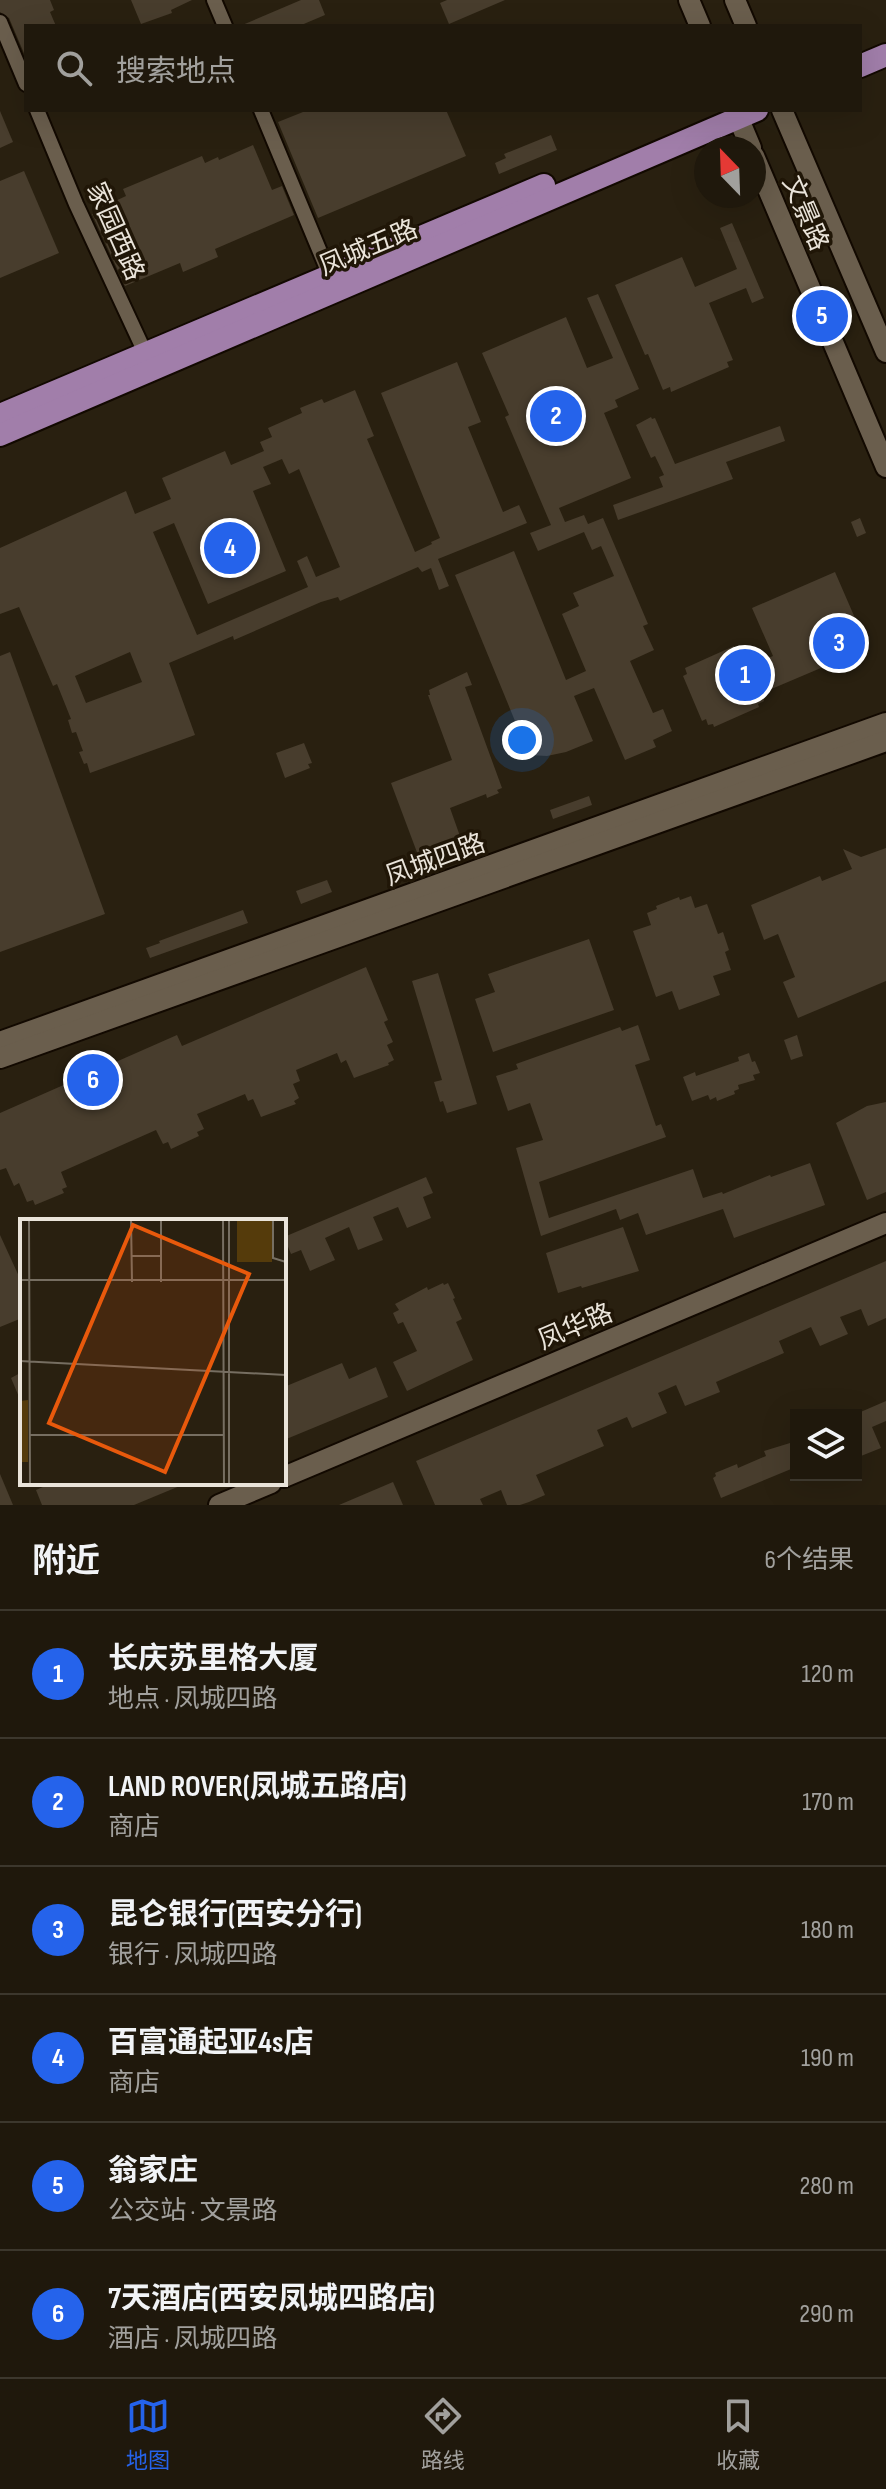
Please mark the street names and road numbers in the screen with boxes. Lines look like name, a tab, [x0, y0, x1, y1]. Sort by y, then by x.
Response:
street label: 文景路	[775, 172, 834, 256]
street label: 家园西路	[79, 178, 150, 285]
street label: 凤城五路	[315, 214, 423, 283]
street label: 凤城四路	[381, 828, 490, 893]
street label: 凤华路	[534, 1298, 618, 1357]

